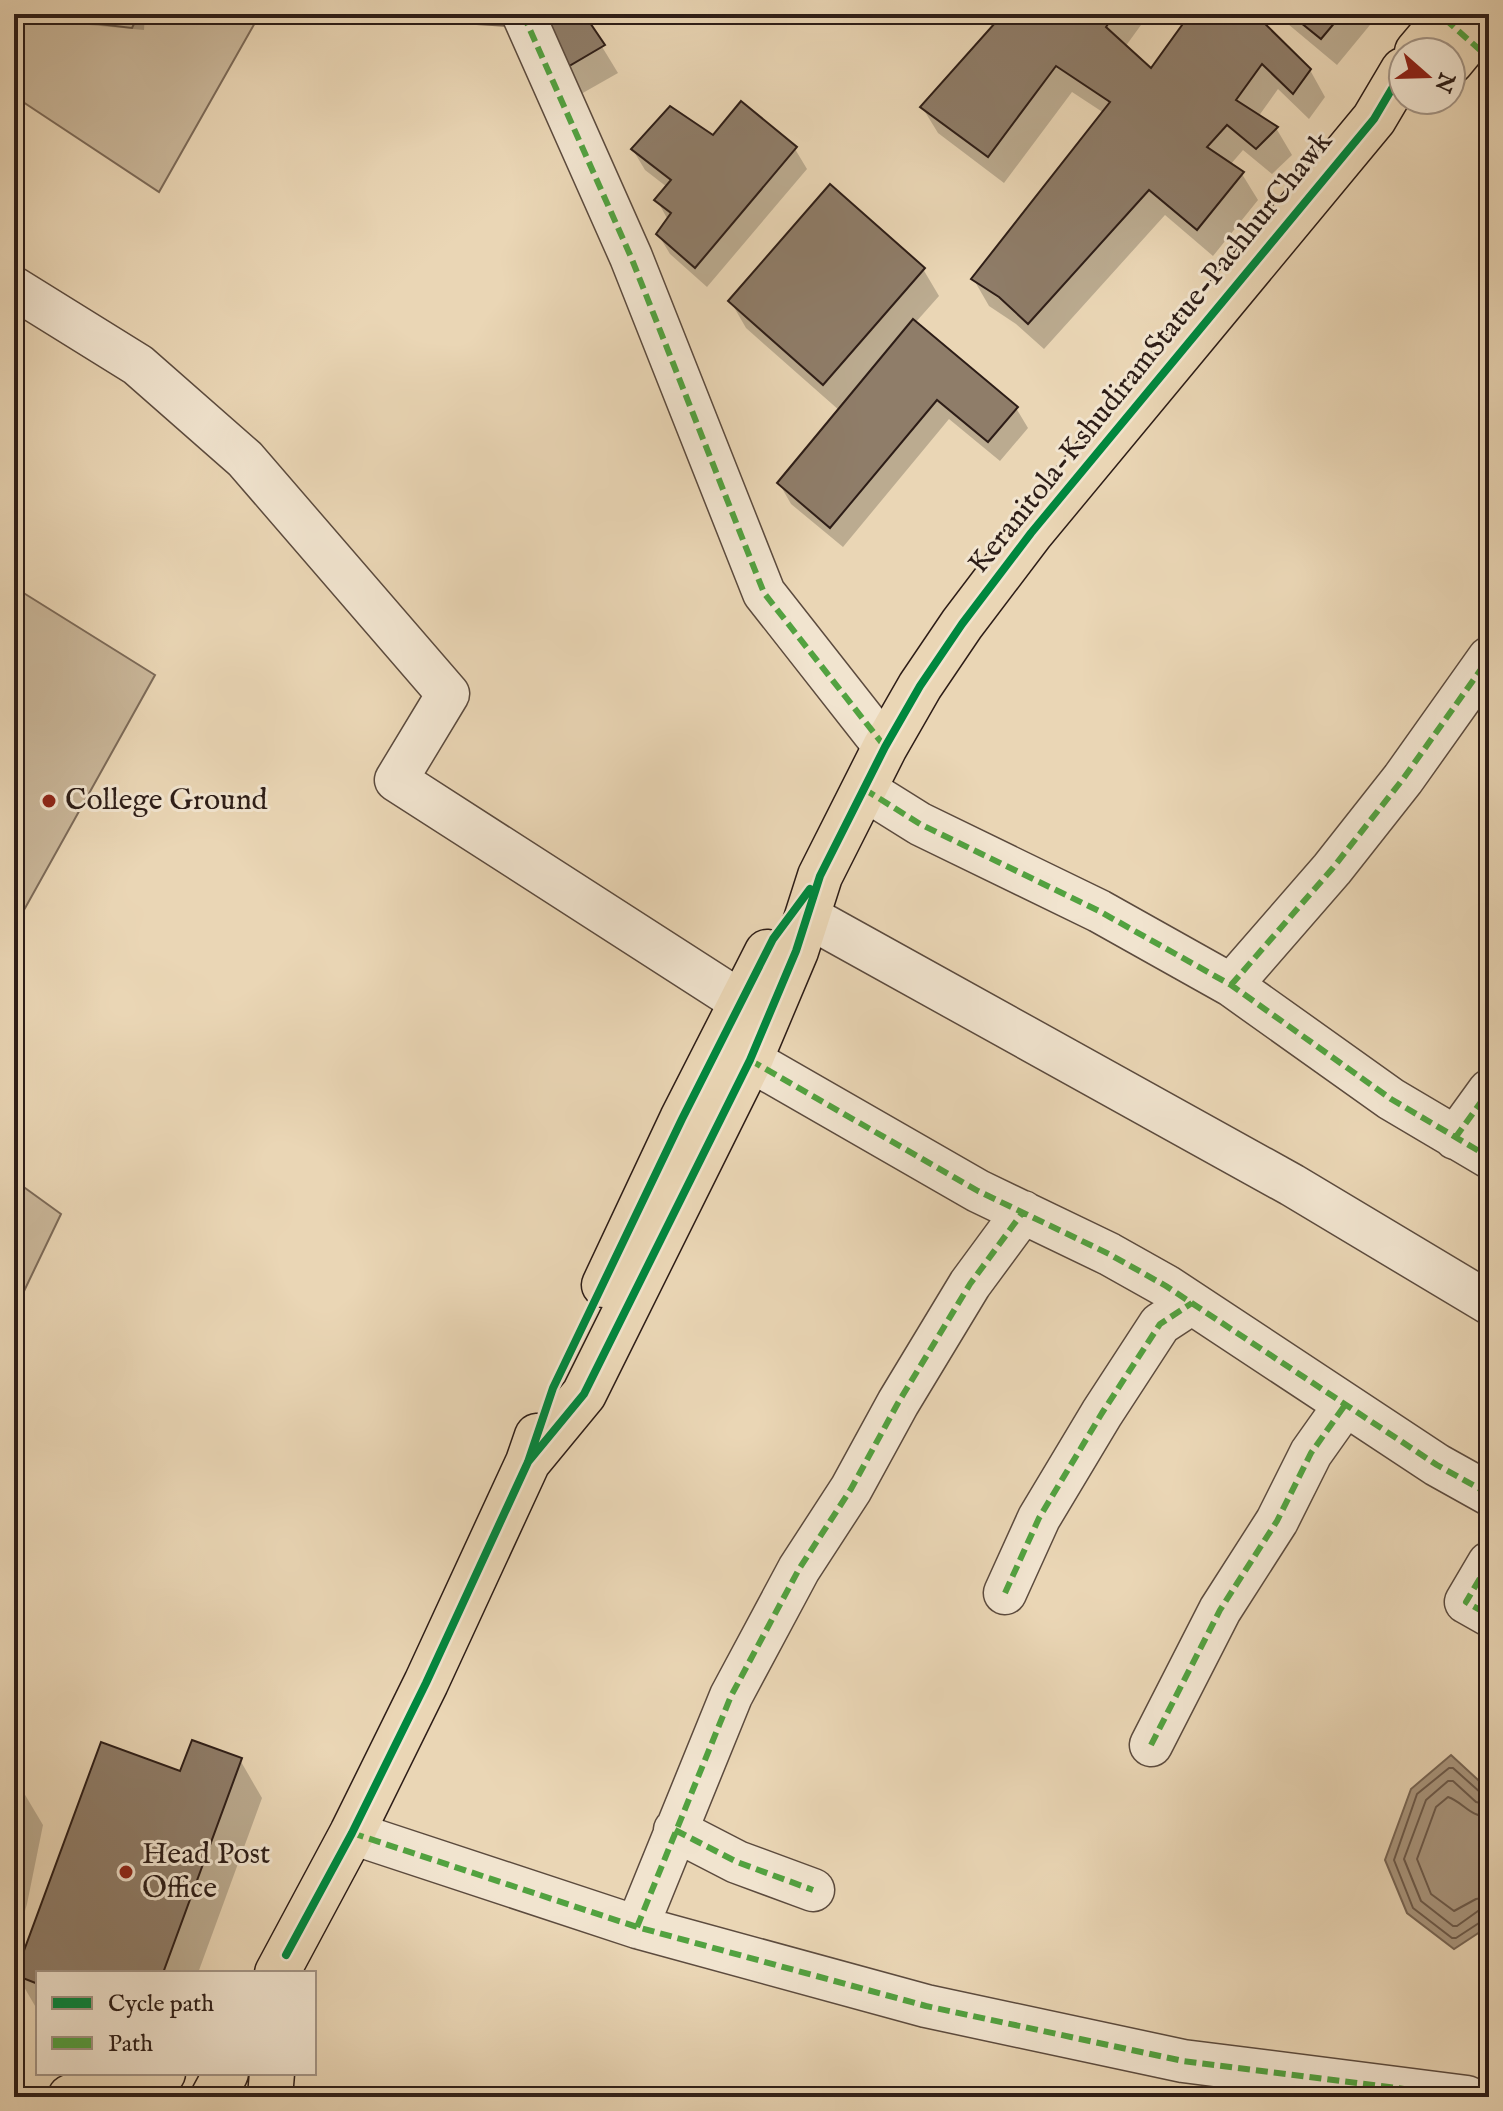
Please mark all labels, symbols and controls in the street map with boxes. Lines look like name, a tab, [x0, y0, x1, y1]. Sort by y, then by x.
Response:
north arrow	[1387, 36, 1467, 116]
text: N	[1428, 67, 1461, 96]
street label: Keranitola-KshudiramStatue-PachhurChawk	[961, 123, 1342, 582]
place label: College Ground	[65, 782, 269, 820]
marker: College Ground	[40, 792, 58, 810]
place label: Head Post Office	[142, 1836, 270, 1908]
marker: Head Post Office	[117, 1863, 135, 1881]
legend	[36, 1971, 316, 2075]
text: Cycle path	[108, 1989, 214, 2020]
text: Path	[108, 2029, 153, 2060]

